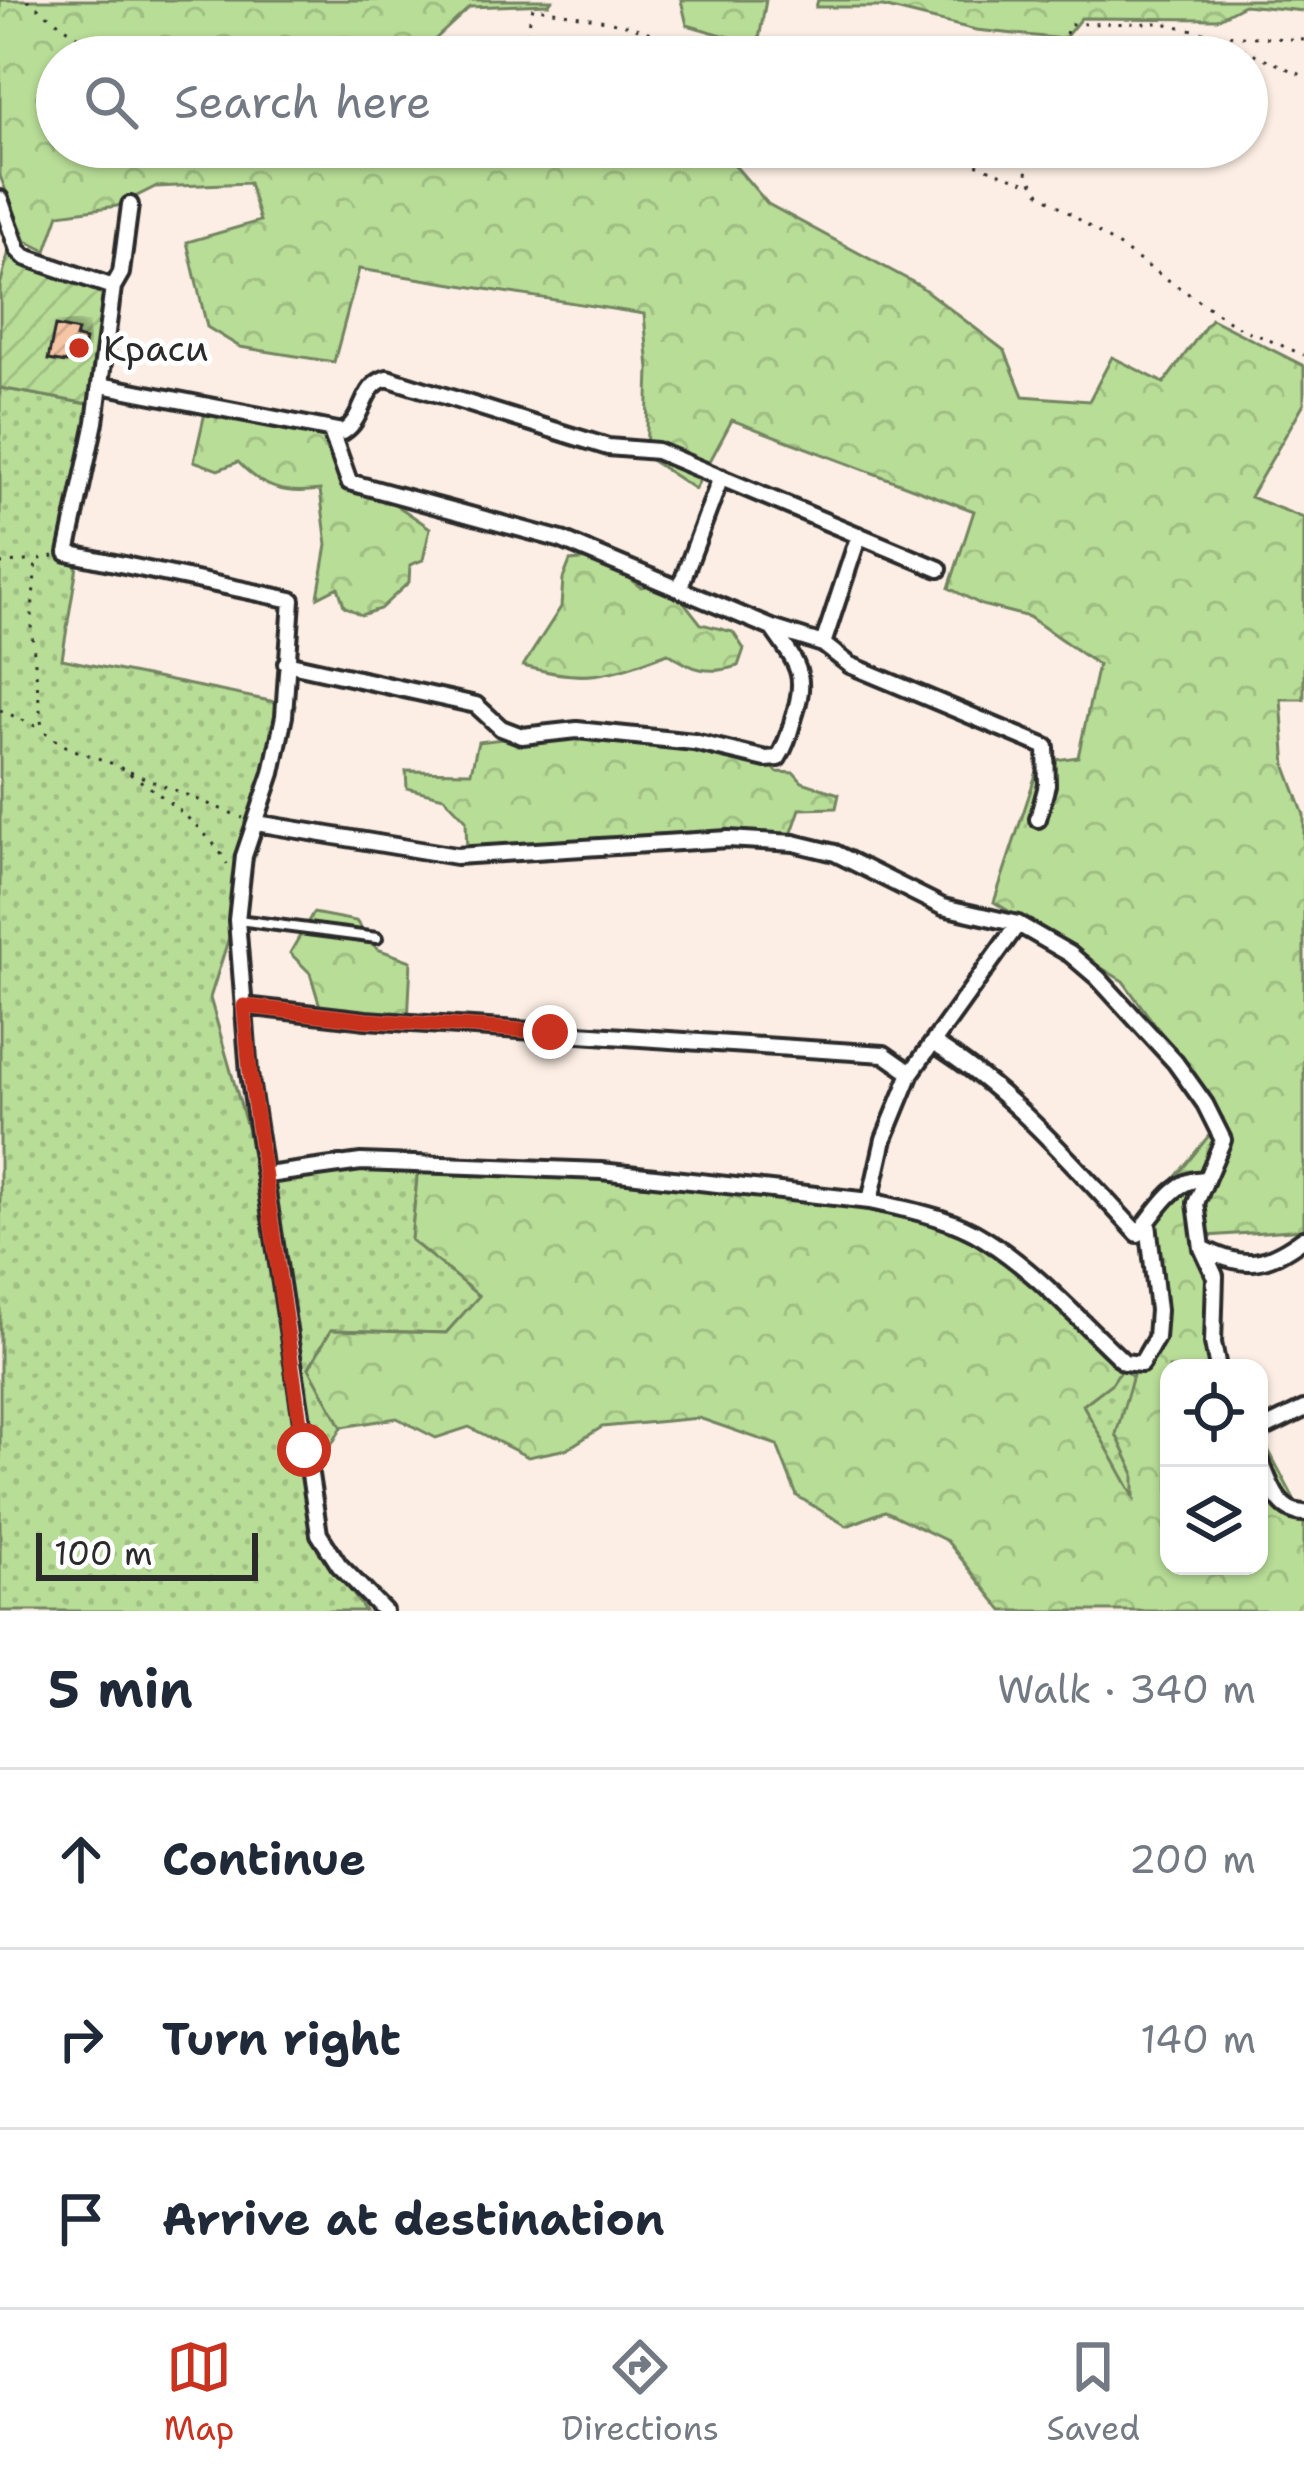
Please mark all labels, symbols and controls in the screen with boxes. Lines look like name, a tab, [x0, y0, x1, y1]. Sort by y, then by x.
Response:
search box	[36, 36, 1268, 168]
icon: search	[78, 69, 144, 135]
text: Search here	[174, 72, 431, 132]
place label: Краси	[103, 324, 208, 373]
marker: Краси	[66, 335, 92, 361]
route end	[523, 1005, 577, 1059]
map controls	[1160, 1359, 1268, 1575]
button: locate	[1160, 1359, 1268, 1467]
route start	[277, 1423, 331, 1477]
button: layers	[1160, 1467, 1268, 1575]
scale bar	[36, 1527, 258, 1580]
text: 100 m	[54, 1531, 153, 1576]
text: 5 min	[48, 1655, 193, 1723]
text: Walk · 340 m	[997, 1663, 1256, 1715]
icon: ahead	[48, 1826, 114, 1892]
text: Continue	[162, 1829, 366, 1889]
text: 200 m	[1129, 1833, 1256, 1885]
icon: right	[48, 2006, 114, 2072]
text: Turn right	[162, 2009, 401, 2069]
text: 140 m	[1140, 2013, 1256, 2065]
icon: arrive	[48, 2186, 114, 2252]
text: Arrive at destination	[162, 2189, 665, 2249]
tab: Map	[164, 2334, 234, 2451]
tab: Directions	[562, 2334, 719, 2451]
tab: Saved	[1047, 2334, 1140, 2451]

